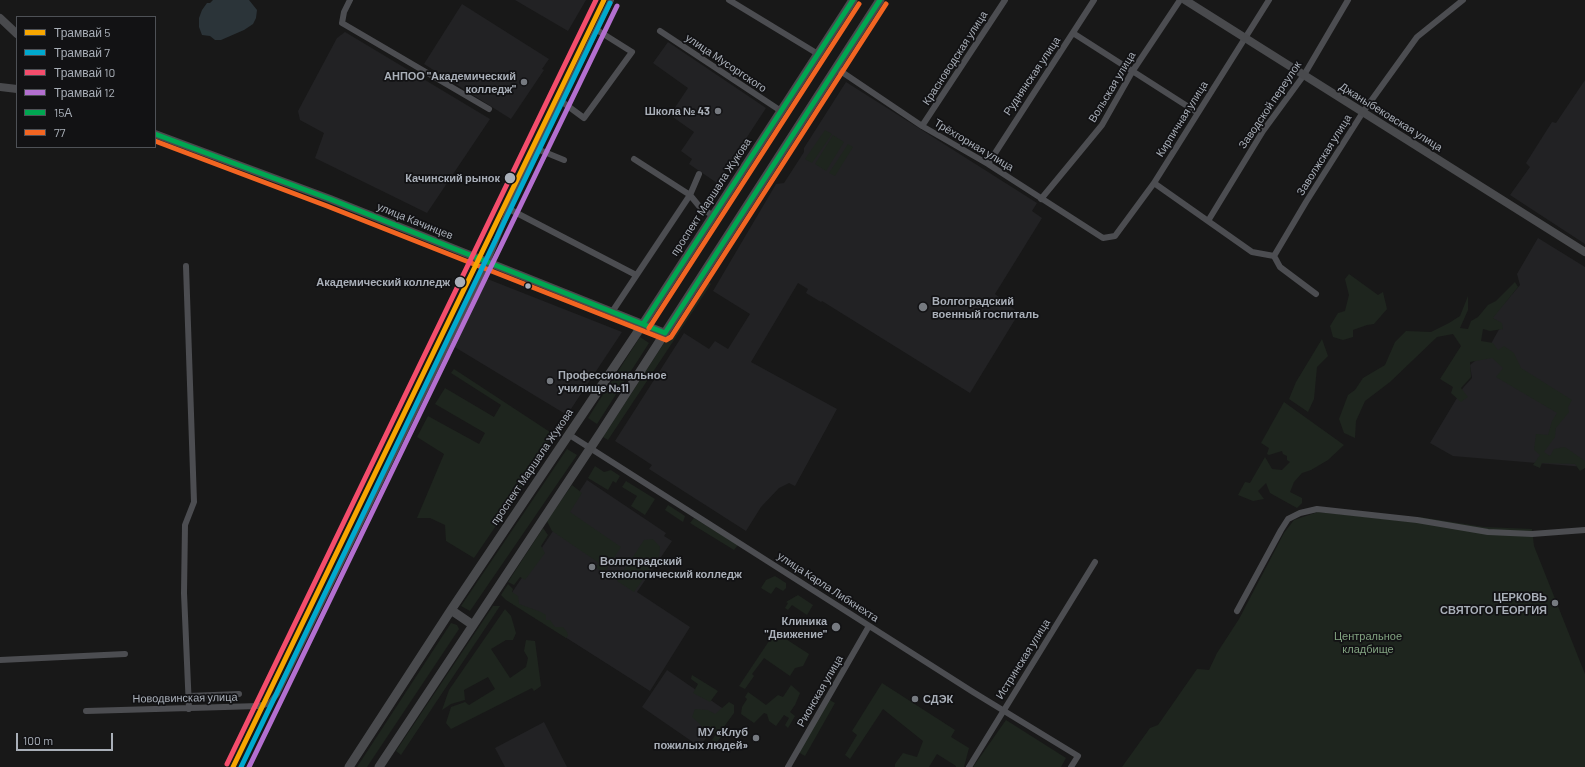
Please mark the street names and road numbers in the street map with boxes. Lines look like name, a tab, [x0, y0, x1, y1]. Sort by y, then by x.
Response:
street label: Красноводская улица	[920, 9, 990, 107]
street label: улица Мусоргского	[683, 31, 769, 95]
street label: Руднянская улица	[1001, 34, 1063, 118]
street label: Вольская улица	[1086, 49, 1138, 125]
street label: Заводской переулок	[1236, 59, 1304, 151]
street label: Кирпичная улица	[1153, 79, 1211, 159]
street label: Джаныбековская улица	[1337, 80, 1445, 154]
street label: Заволжская улица	[1294, 112, 1354, 198]
street label: Трёхгорная улица	[932, 116, 1016, 174]
street label: проспект Маршала Жукова	[668, 136, 754, 258]
street label: улица Качинцев	[375, 200, 455, 242]
street label: проспект Маршала Жукова	[488, 406, 576, 528]
street label: улица Карла Либкнехта	[775, 549, 881, 625]
street label: Истринская улица	[993, 617, 1053, 701]
street label: Рионская улица	[794, 653, 846, 729]
street label: Новодвинская улица	[132, 690, 238, 706]

